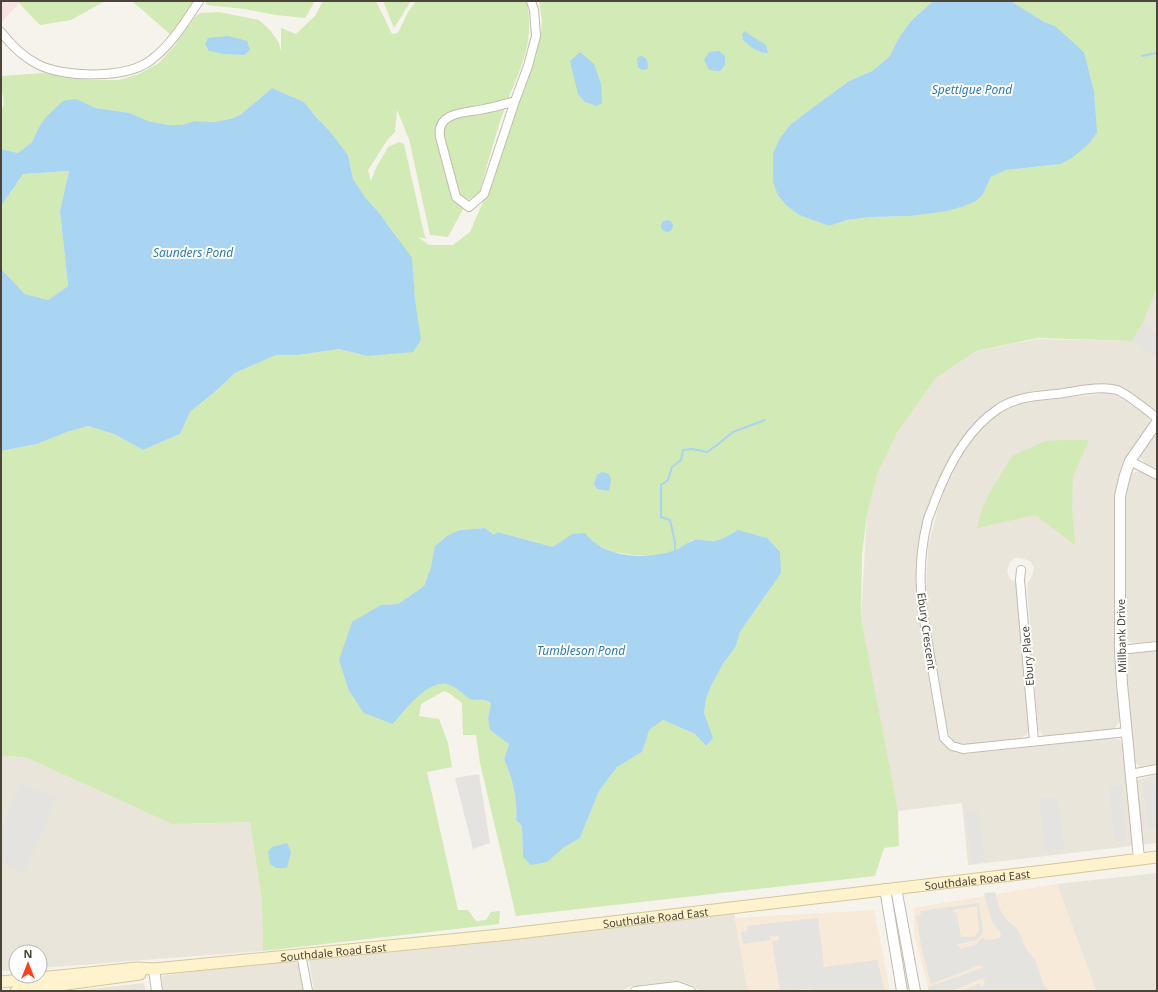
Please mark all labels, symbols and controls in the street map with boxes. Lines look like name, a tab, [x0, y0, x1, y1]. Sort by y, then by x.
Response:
water label: Spettigue Pond	[932, 81, 1013, 98]
water label: Saunders Pond	[153, 244, 234, 261]
street label: Ebury Crescent	[914, 591, 940, 671]
street label: Millbank Drive	[1113, 599, 1129, 673]
street label: Ebury Place	[1017, 626, 1037, 686]
water label: Tumbleson Pond	[537, 642, 626, 659]
street label: Southdale Road East	[924, 865, 1031, 893]
street label: Southdale Road East	[602, 903, 709, 931]
street label: Southdale Road East	[280, 939, 387, 964]
north arrow	[8, 944, 48, 984]
text: N	[24, 946, 32, 961]

